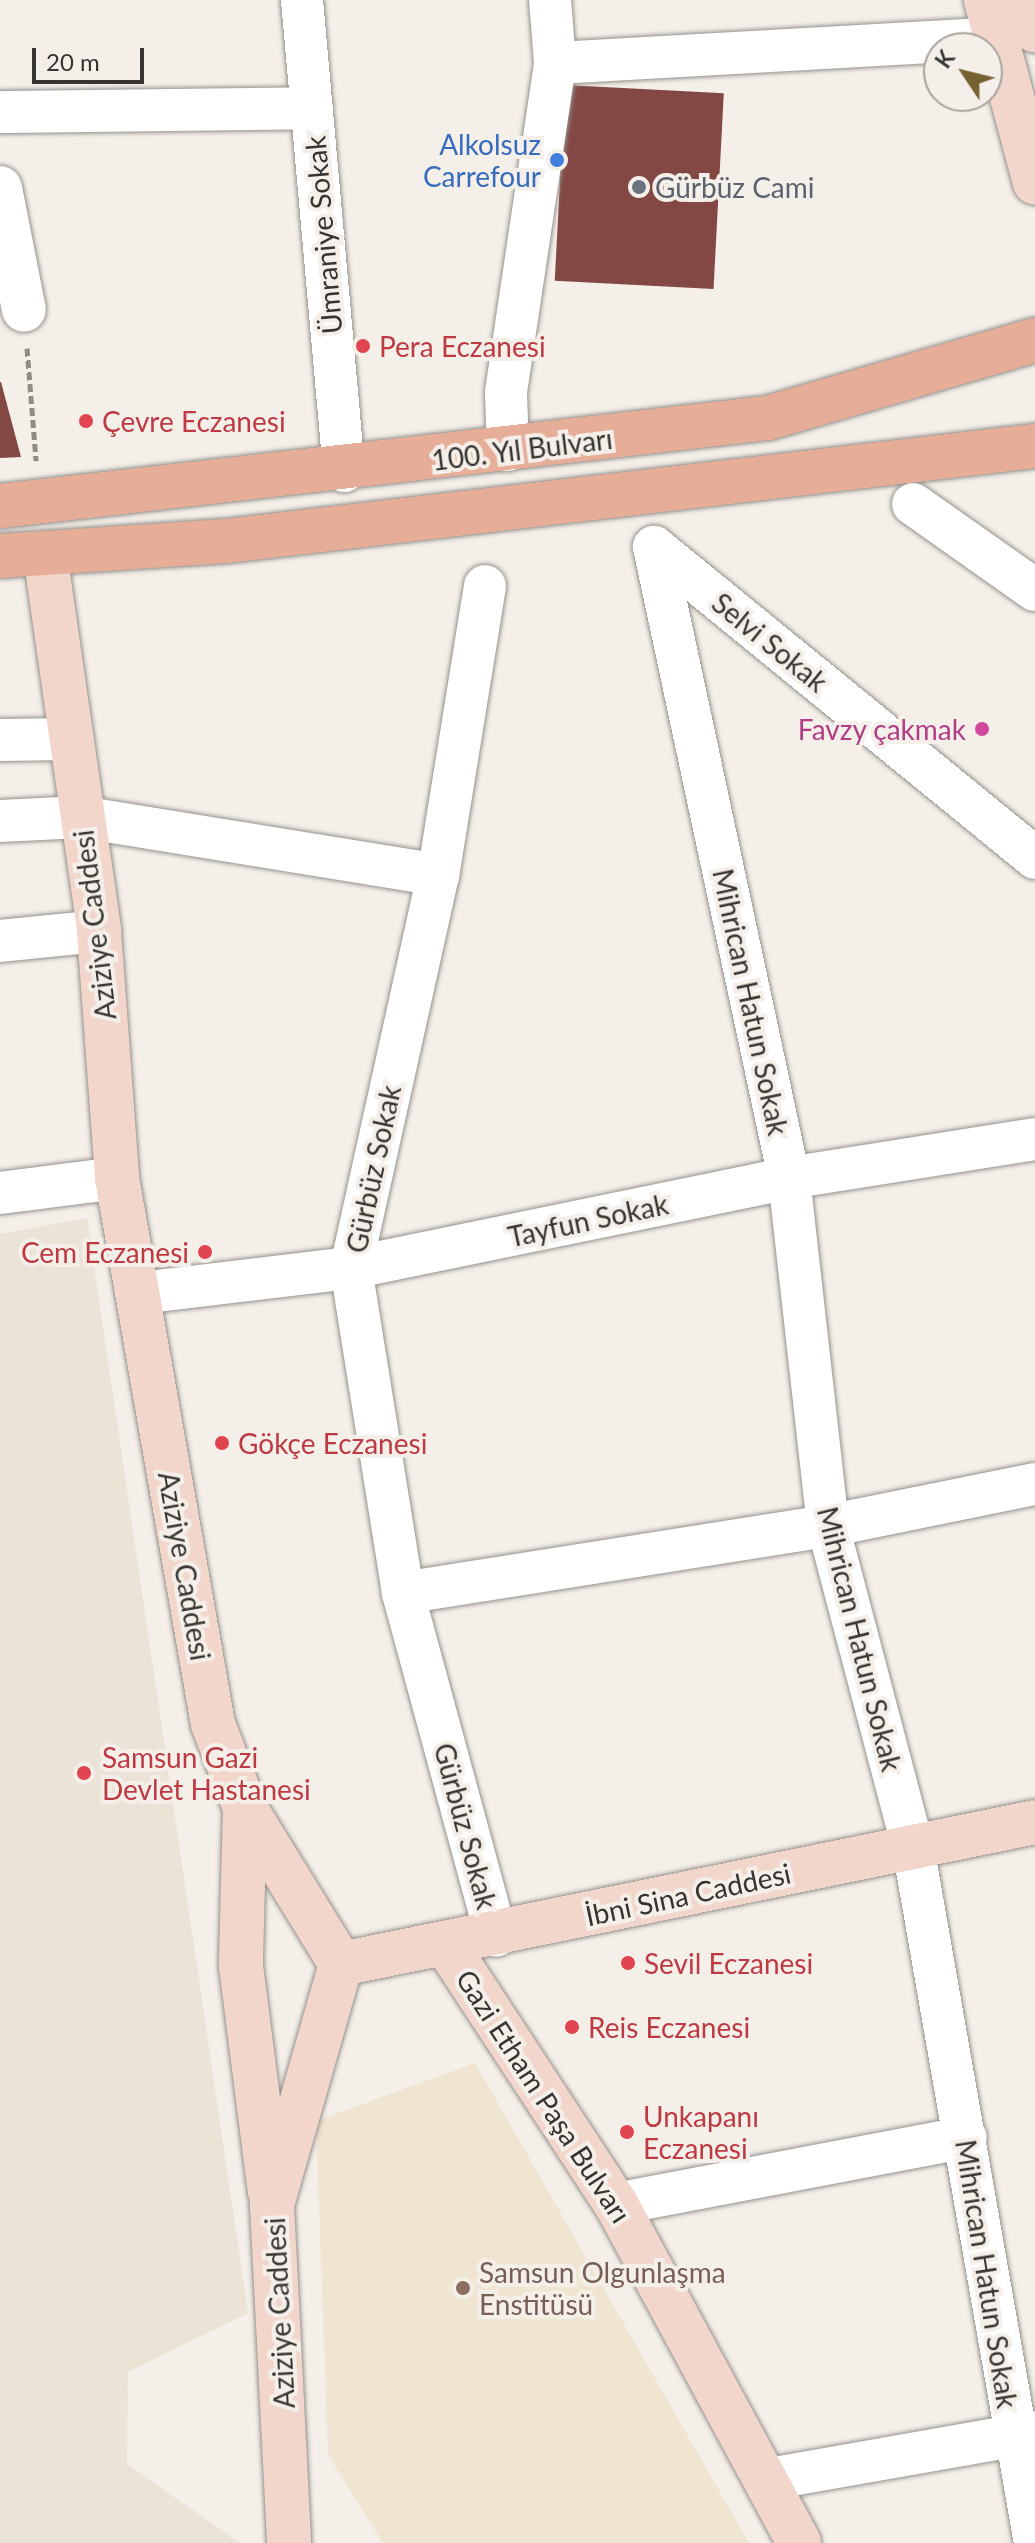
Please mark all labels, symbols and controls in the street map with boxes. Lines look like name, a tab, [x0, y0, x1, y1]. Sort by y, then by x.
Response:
scale bar	[36, 32, 148, 82]
north arrow	[923, 32, 1003, 112]
text: K	[929, 45, 960, 73]
text: 20 m	[46, 47, 100, 76]
place label: Alkolsuz Carrefour	[423, 127, 541, 193]
street label: Ümraniye Sokak	[298, 135, 348, 335]
marker: Alkolsuz Carrefour	[548, 151, 566, 169]
place label: Gürbüz Cami	[655, 170, 815, 204]
marker: Gürbüz Cami	[630, 178, 648, 196]
place label: Pera Eczanesi	[379, 329, 546, 363]
marker: Pera Eczanesi	[354, 337, 372, 355]
place label: Çevre Eczanesi	[102, 404, 286, 438]
marker: Çevre Eczanesi	[77, 412, 95, 430]
street label: 100. Yıl Bulvarı	[429, 421, 615, 477]
street label: Selvi Sokak	[706, 585, 834, 699]
place label: Favzy çakmak	[797, 712, 966, 746]
marker: Favzy çakmak	[973, 720, 991, 738]
street label: Aziziye Caddesi	[66, 828, 122, 1022]
street label: Mihrican Hatun Sokak	[706, 866, 796, 1138]
street label: Gürbüz Sokak	[339, 1082, 407, 1256]
street label: Tayfun Sokak	[505, 1187, 671, 1253]
place label: Cem Eczanesi	[21, 1235, 189, 1269]
marker: Cem Eczanesi	[196, 1243, 214, 1261]
place label: Gökçe Eczanesi	[238, 1426, 427, 1460]
marker: Gökçe Eczanesi	[213, 1434, 231, 1452]
street label: Aziziye Caddesi	[152, 1469, 218, 1663]
street label: Mihrican Hatun Sokak	[811, 1503, 909, 1775]
street label: Gürbüz Sokak	[428, 1739, 504, 1913]
place label: Samsun Gazi Devlet Hastanesi	[102, 1740, 311, 1806]
marker: Samsun Gazi Devlet Hastanesi	[73, 1762, 95, 1784]
street label: İbni Sina Caddesi	[582, 1856, 794, 1932]
place label: Sevil Eczanesi	[644, 1946, 813, 1980]
marker: Sevil Eczanesi	[619, 1954, 637, 1972]
street label: Gazi Etham Paşa Bulvarı	[450, 1963, 638, 2229]
place label: Reis Eczanesi	[588, 2010, 750, 2044]
marker: Reis Eczanesi	[563, 2018, 581, 2036]
place label: Unkapanı Eczanesi	[643, 2099, 759, 2165]
marker: Unkapanı Eczanesi	[618, 2123, 636, 2141]
street label: Mihrican Hatun Sokak	[949, 2137, 1025, 2411]
street label: Aziziye Caddesi	[257, 2217, 301, 2409]
place label: Samsun Olgunlaşma Enstitüsü	[479, 2255, 726, 2321]
marker: Samsun Olgunlaşma Enstitüsü	[454, 2279, 472, 2297]

